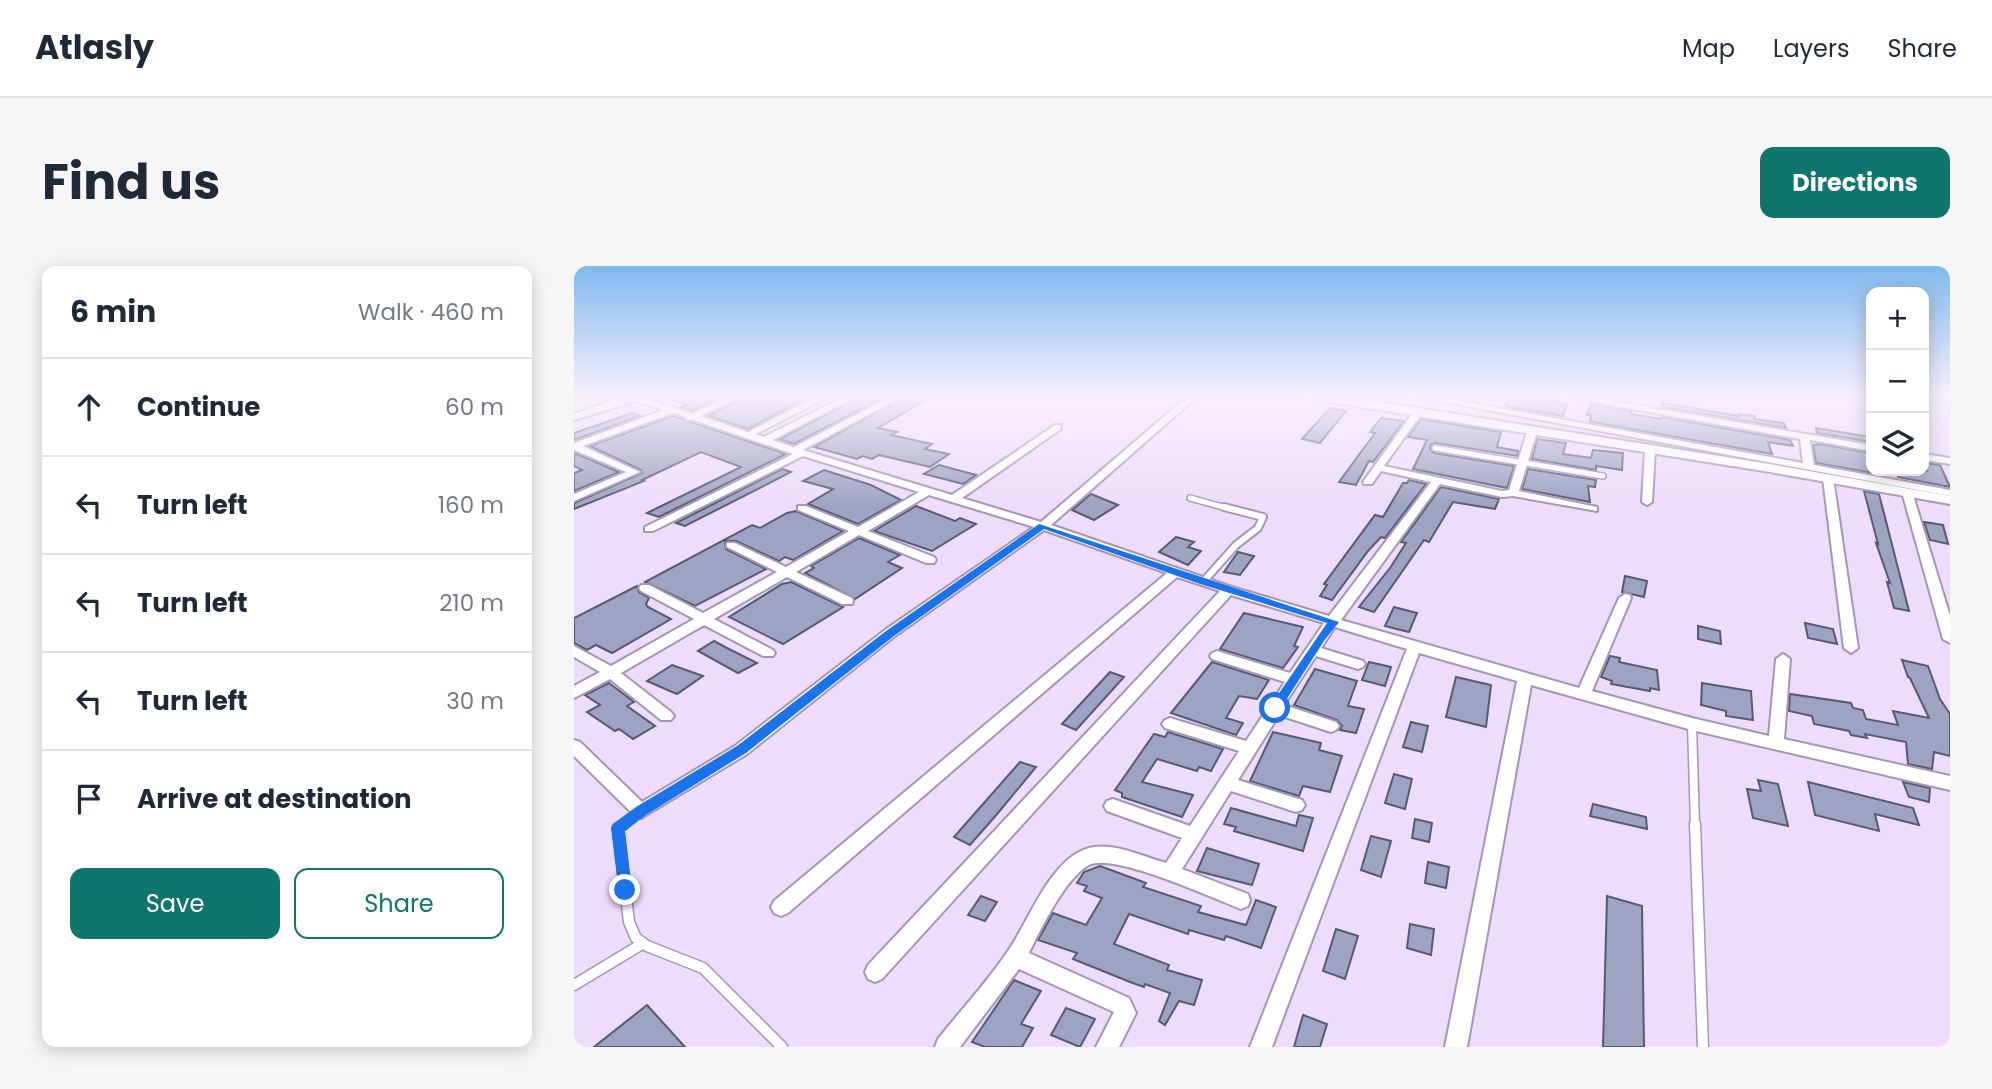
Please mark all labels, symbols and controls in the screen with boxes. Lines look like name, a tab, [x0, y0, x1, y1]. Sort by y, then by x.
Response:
text: Atlasly	[35, 24, 154, 71]
text: Map	[1682, 32, 1735, 65]
text: Layers	[1773, 32, 1849, 65]
text: Share	[1887, 32, 1957, 65]
button: Directions	[1760, 147, 1950, 218]
text: Find us	[42, 148, 220, 216]
map controls	[1866, 287, 1929, 476]
button: +	[1866, 287, 1929, 350]
text: 6 min	[70, 290, 156, 333]
text: Walk · 460 m	[358, 296, 504, 328]
button: −	[1866, 350, 1929, 413]
icon: ahead	[70, 388, 108, 426]
text: Continue	[137, 389, 260, 425]
text: 60 m	[445, 391, 504, 423]
button: layers	[1866, 413, 1929, 476]
icon: left	[70, 486, 108, 524]
text: Turn left	[137, 487, 248, 523]
text: 160 m	[438, 489, 504, 521]
icon: left	[70, 584, 108, 622]
text: Turn left	[137, 585, 248, 621]
text: 210 m	[439, 587, 504, 619]
icon: left	[70, 682, 108, 720]
text: Turn left	[137, 683, 248, 719]
text: 30 m	[446, 685, 504, 717]
route start	[1259, 692, 1290, 723]
icon: arrive	[70, 780, 108, 818]
text: Arrive at destination	[137, 781, 412, 817]
button: Save	[70, 868, 280, 939]
button: Share	[294, 868, 504, 939]
route end	[609, 874, 640, 905]

